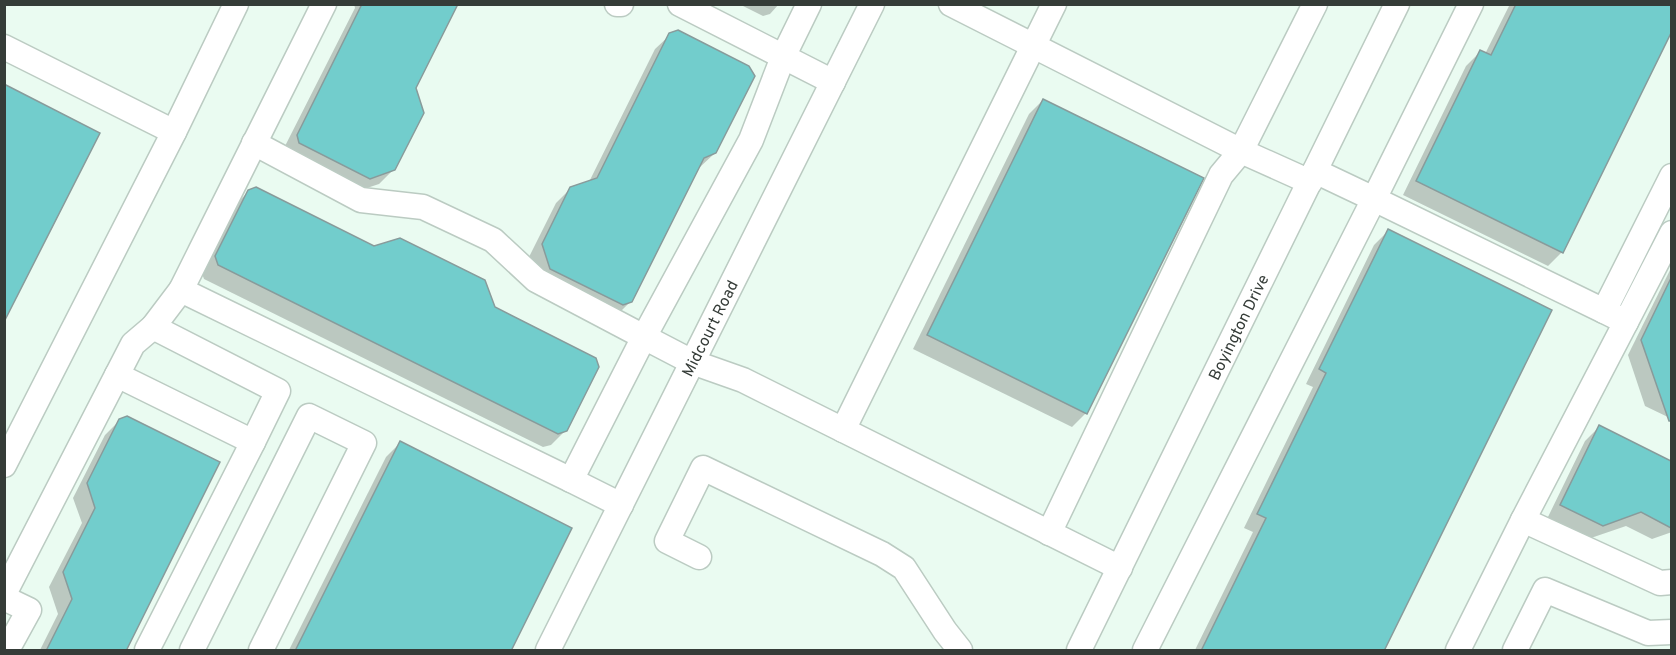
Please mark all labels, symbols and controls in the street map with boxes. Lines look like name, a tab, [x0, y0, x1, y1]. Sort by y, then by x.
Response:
street label: Boyington Drive	[1205, 272, 1274, 384]
street label: Midcourt Road	[679, 277, 744, 381]

